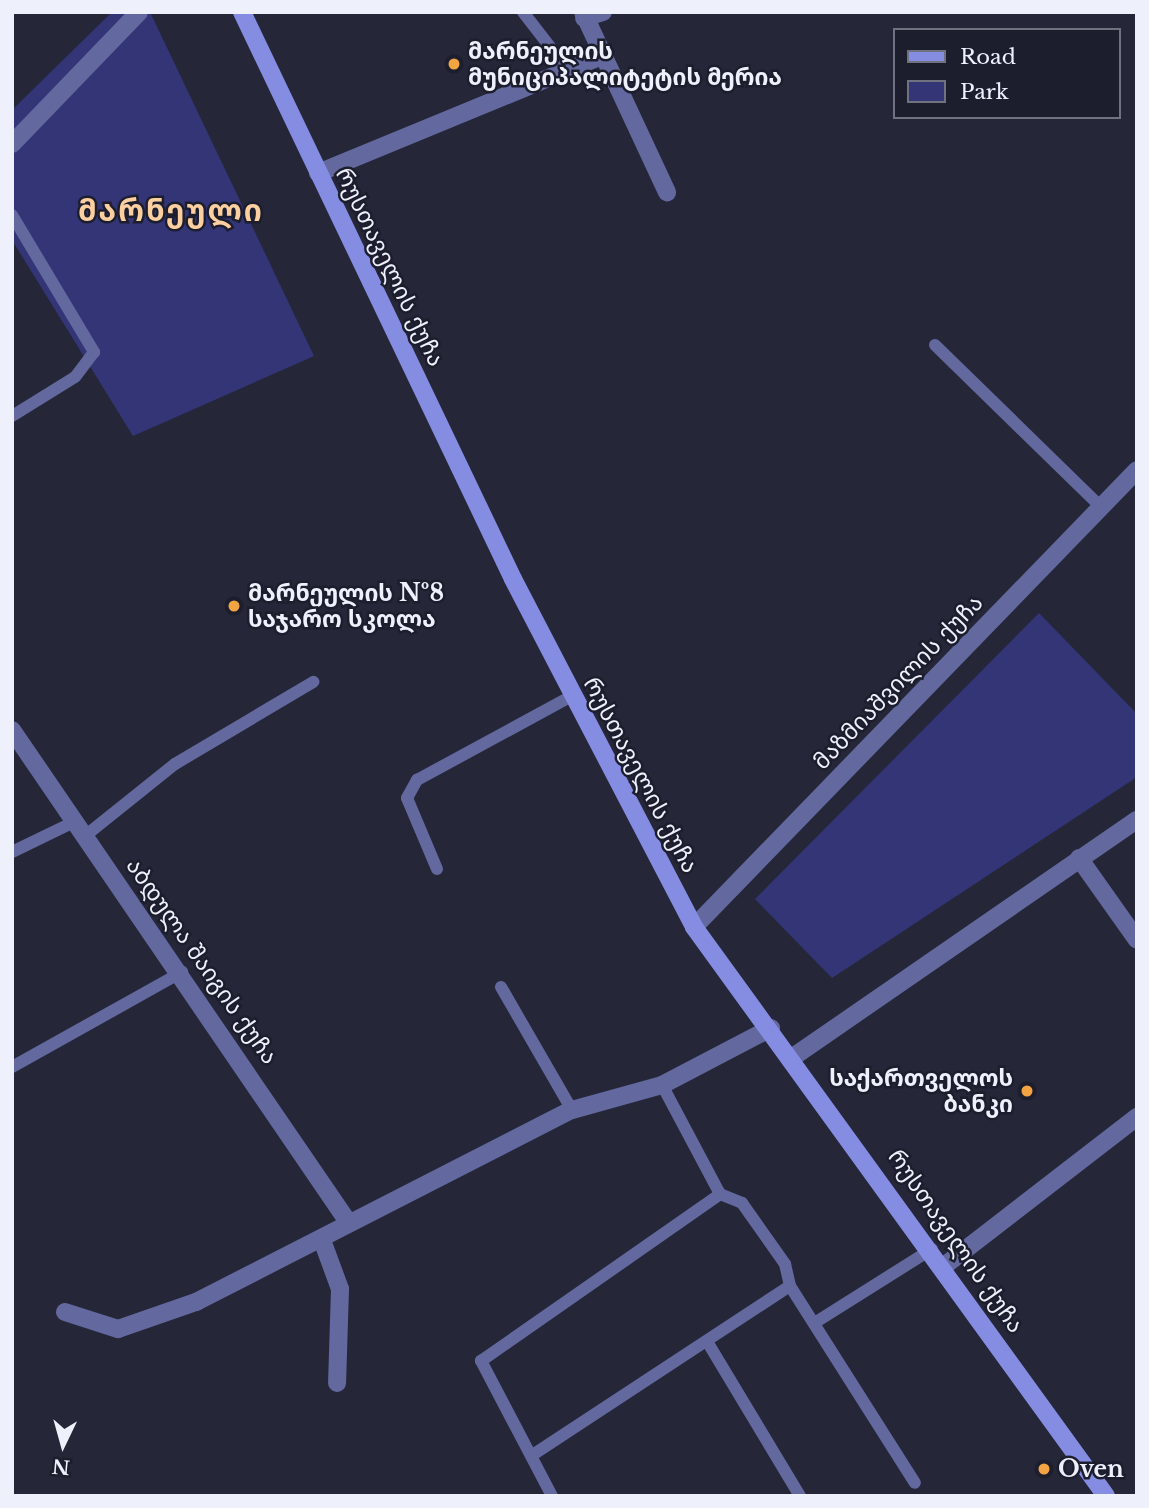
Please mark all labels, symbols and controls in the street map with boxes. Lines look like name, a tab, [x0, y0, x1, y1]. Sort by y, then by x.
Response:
legend	[894, 28, 1121, 119]
place label: მარნეულის მუნიციპალიტეტის მერია	[468, 37, 782, 91]
text: Road	[960, 44, 1016, 70]
marker: მარნეულის მუნიციპალიტეტის მერია	[446, 56, 462, 72]
text: Park	[960, 79, 1009, 105]
street label: რუსთაველის ქუჩა	[330, 163, 450, 371]
district label: მარნეული	[79, 193, 263, 229]
place label: მარნეულის №8 საჯარო სკოლა	[248, 579, 444, 633]
street label: მაზმიაშვილის ქუჩა	[807, 589, 989, 775]
marker: მარნეულის №8 საჯარო სკოლა	[226, 598, 242, 614]
street label: რუსთაველის ქუჩა	[578, 672, 704, 878]
street label: აბდულა შაიგის ქუჩა	[120, 853, 284, 1069]
place label: საქართველოს ბანკი	[829, 1064, 1013, 1118]
marker: საქართველოს ბანკი	[1019, 1083, 1035, 1099]
street label: რუსთაველის ქუჩა	[882, 1144, 1030, 1338]
north arrow	[28, 1410, 98, 1480]
text: N	[51, 1454, 71, 1479]
place label: Oven	[1058, 1455, 1124, 1483]
marker: Oven	[1036, 1461, 1052, 1477]

